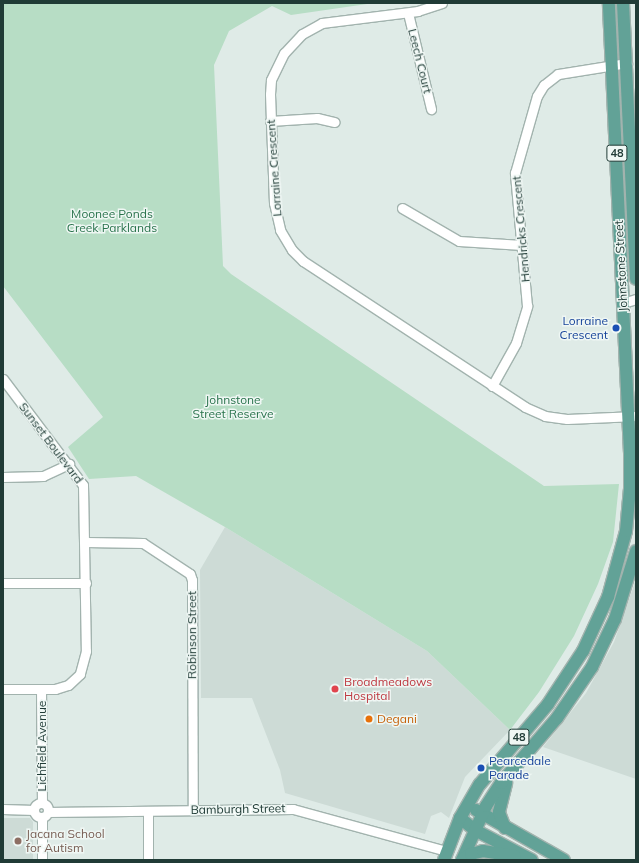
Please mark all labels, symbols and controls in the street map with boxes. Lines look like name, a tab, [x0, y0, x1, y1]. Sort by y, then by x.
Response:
street label: Leech Court	[405, 27, 435, 95]
street label: Lorraine Crescent	[263, 119, 285, 217]
road number: 48	[606, 144, 628, 162]
street label: Hendricks Crescent	[509, 175, 533, 283]
park label: Moonee Ponds Creek Parklands	[67, 207, 157, 235]
street label: Johnstone Street	[611, 220, 631, 312]
place label: Lorraine Crescent	[559, 314, 608, 342]
marker: Lorraine Crescent	[611, 323, 621, 333]
park label: Johnstone Street Reserve	[192, 393, 274, 421]
street label: Sunset Boulevard	[16, 400, 86, 486]
street label: Robinson Street	[185, 591, 199, 679]
place label: Broadmeadows Hospital	[344, 675, 432, 703]
marker: Broadmeadows Hospital	[329, 683, 341, 695]
street label: Lichfield Avenue	[35, 701, 49, 791]
place label: Degani	[377, 712, 417, 726]
marker: Degani	[364, 714, 374, 724]
road number: 48	[508, 728, 530, 746]
place label: Pearcedale Parade	[489, 754, 551, 782]
marker: Pearcedale Parade	[476, 763, 486, 773]
street label: Bamburgh Street	[190, 801, 286, 817]
place label: Jacana School for Autism	[26, 827, 105, 855]
marker: Jacana School for Autism	[13, 836, 23, 846]

